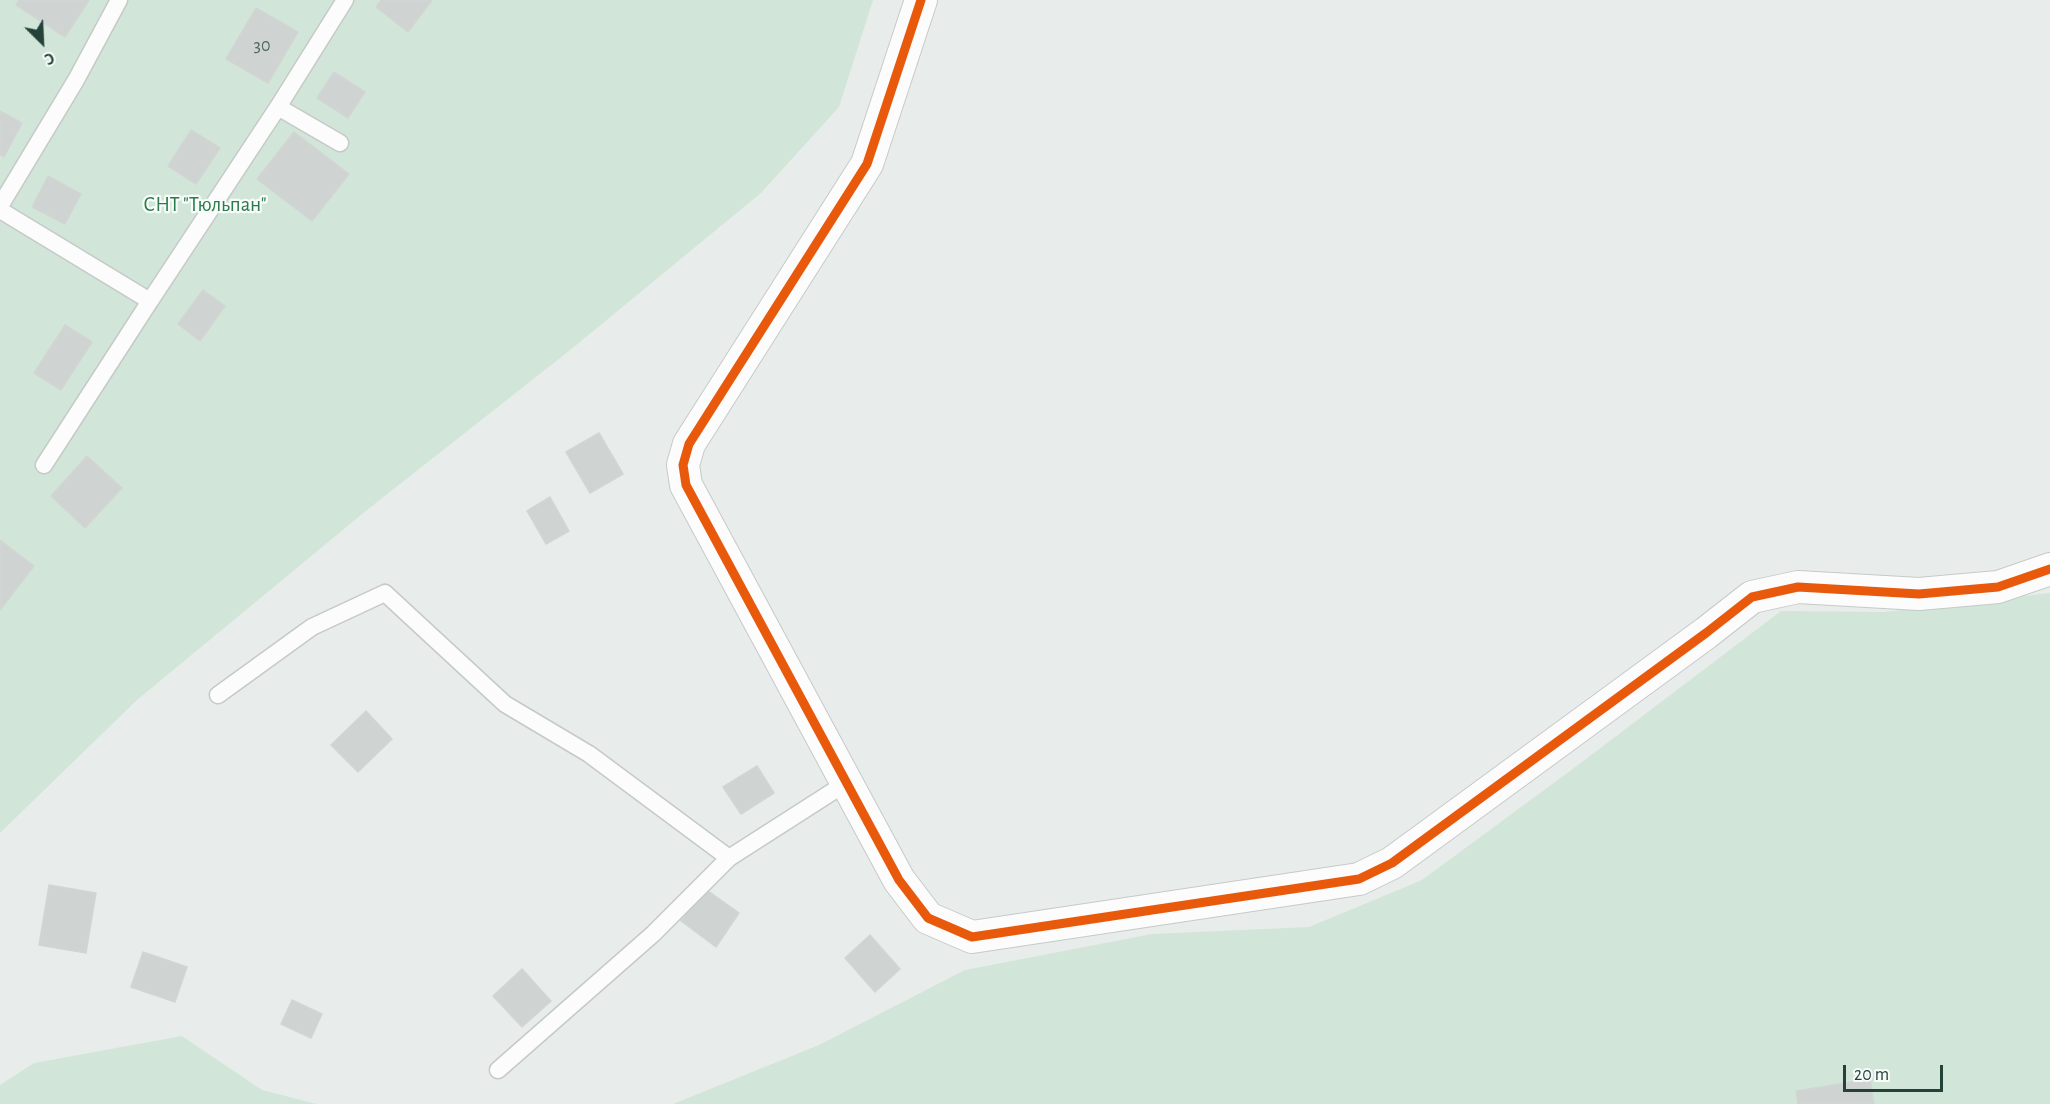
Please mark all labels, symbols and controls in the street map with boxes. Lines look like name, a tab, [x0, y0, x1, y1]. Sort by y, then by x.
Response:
north arrow	[12, 12, 72, 72]
house number: 30	[254, 35, 270, 57]
text: С	[42, 49, 57, 68]
park label: СНТ "Тюльпан"	[143, 192, 267, 218]
scale bar	[1846, 1053, 1946, 1091]
text: 20 m	[1854, 1066, 1889, 1084]

